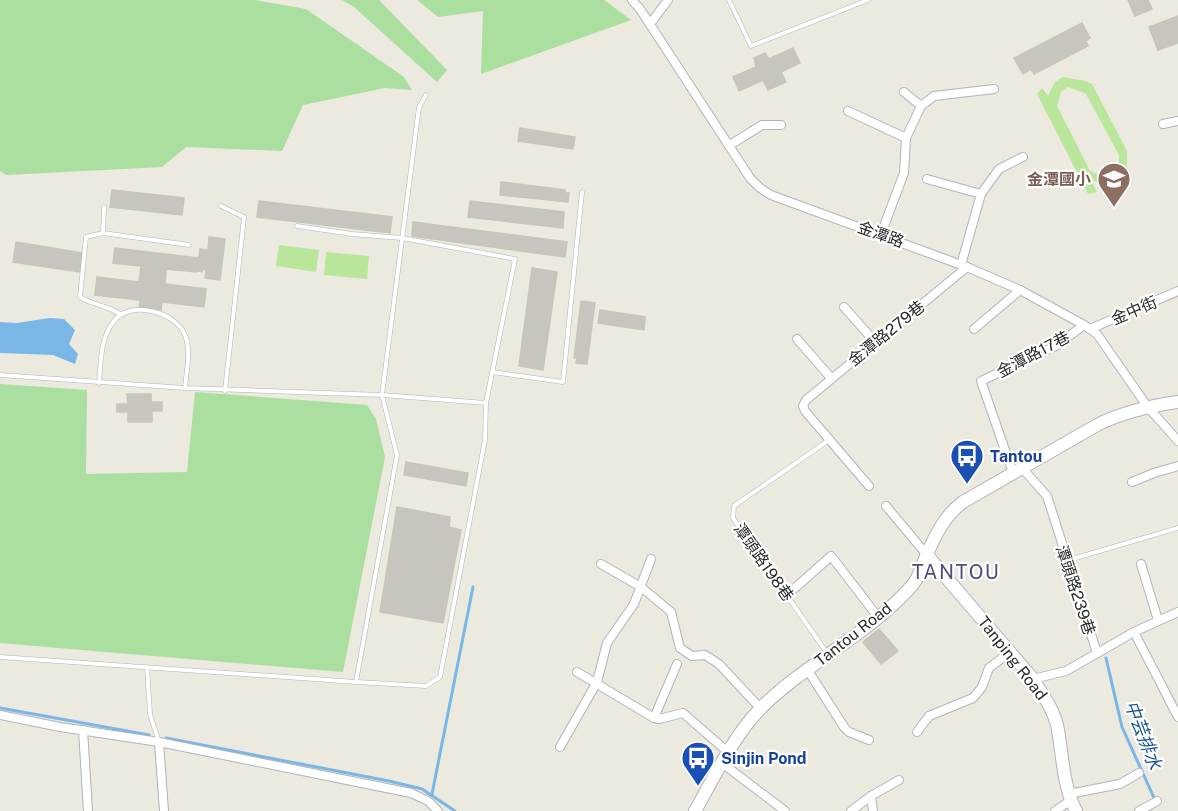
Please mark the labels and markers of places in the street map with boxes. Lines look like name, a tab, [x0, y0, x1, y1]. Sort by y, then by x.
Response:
school or university icon: 金潭國小	[1096, 161, 1132, 208]
place label: 金潭國小	[1027, 170, 1091, 189]
bus stop icon: Tantou	[949, 438, 985, 485]
place label: Tantou	[990, 447, 1042, 466]
bus stop icon: Sinjin Pond	[680, 740, 716, 787]
place label: Sinjin Pond	[721, 749, 807, 768]

